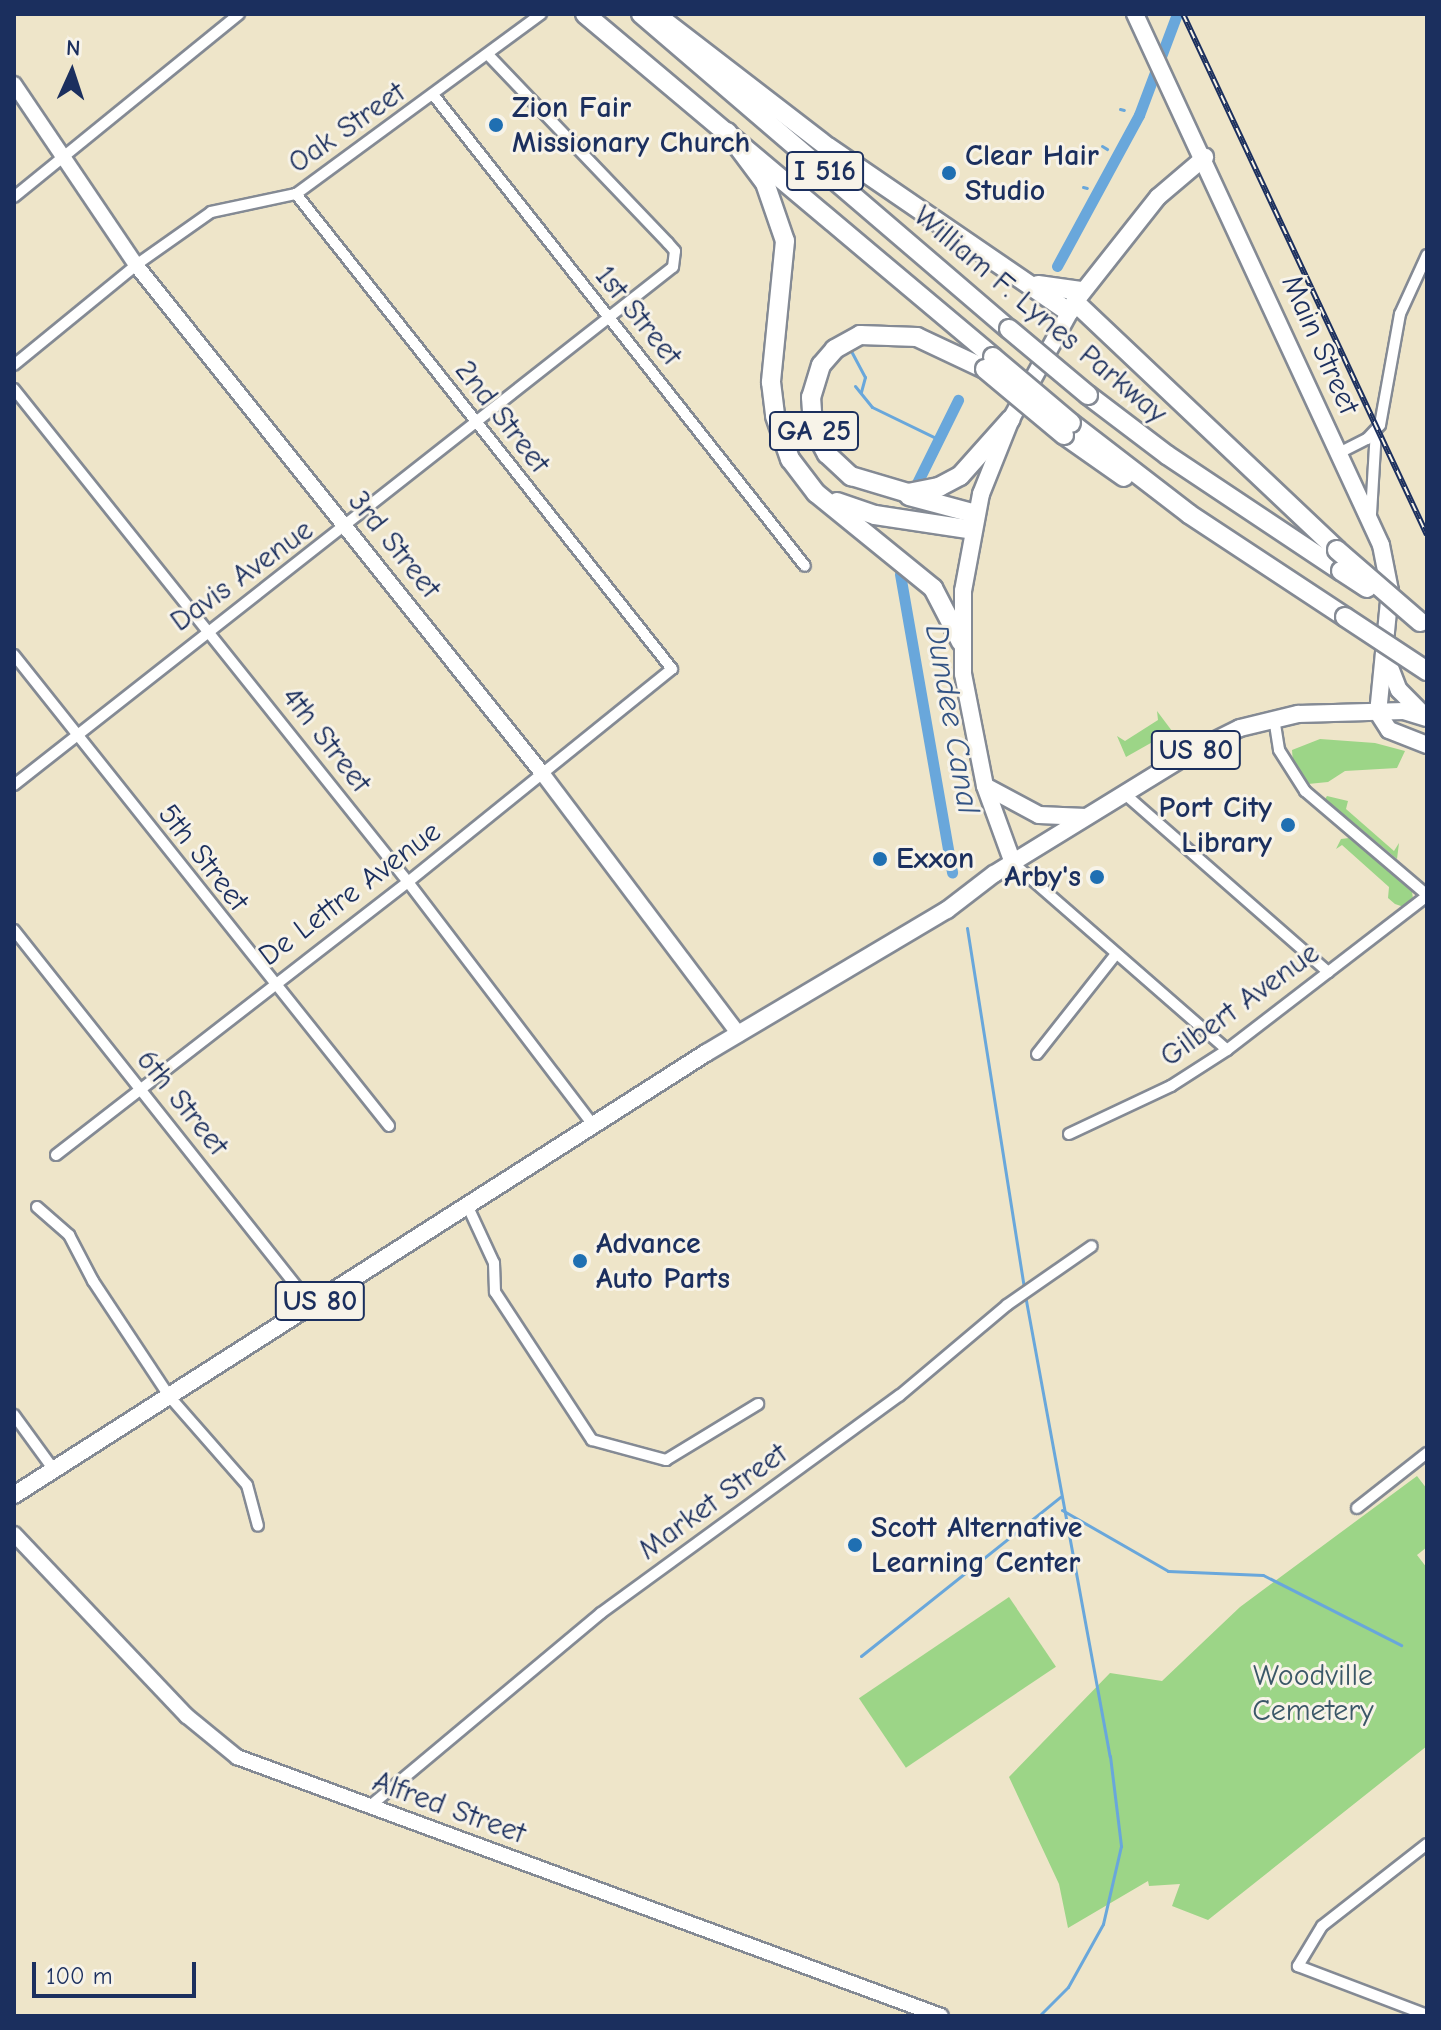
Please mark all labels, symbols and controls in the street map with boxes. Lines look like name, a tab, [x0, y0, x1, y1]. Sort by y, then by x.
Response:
north arrow	[32, 32, 112, 112]
text: N	[65, 35, 81, 61]
street label: Oak Street	[282, 75, 412, 181]
place label: Zion Fair Missionary Church	[512, 90, 750, 160]
marker: Zion Fair Missionary Church	[487, 116, 505, 134]
place label: Clear Hair Studio	[965, 138, 1099, 208]
road number: I 516	[785, 147, 865, 195]
marker: Clear Hair Studio	[940, 164, 958, 182]
street label: William F. Lynes Parkway	[906, 198, 1174, 432]
street label: 1st Street	[587, 259, 689, 373]
street label: Main Street	[1273, 270, 1367, 420]
street label: 2nd Street	[447, 353, 557, 481]
road number: GA 25	[768, 407, 860, 455]
street label: 3rd Street	[340, 484, 448, 606]
street label: Davis Avenue	[164, 512, 320, 640]
water label: Dundee Canal	[916, 621, 988, 817]
street label: 4th Street	[274, 680, 378, 800]
road number: US 80	[1150, 726, 1242, 774]
place label: Port City Library	[1158, 790, 1272, 860]
street label: 5th Street	[150, 797, 256, 919]
street label: De Lettre Avenue	[252, 814, 448, 974]
marker: Port City Library	[1279, 816, 1297, 834]
place label: Exxon	[896, 841, 974, 877]
marker: Exxon	[871, 850, 889, 868]
place label: Arby's	[1004, 859, 1081, 895]
marker: Arby's	[1088, 868, 1106, 886]
street label: Gilbert Avenue	[1153, 935, 1327, 1075]
street label: 6th Street	[128, 1043, 236, 1163]
place label: Advance Auto Parts	[596, 1226, 730, 1296]
marker: Advance Auto Parts	[571, 1252, 589, 1270]
road number: US 80	[274, 1277, 366, 1325]
street label: Market Street	[632, 1436, 794, 1568]
place label: Scott Alternative Learning Center	[871, 1510, 1082, 1580]
marker: Scott Alternative Learning Center	[846, 1536, 864, 1554]
park label: Woodville Cemetery	[1252, 1658, 1374, 1728]
street label: Alfred Street	[368, 1764, 530, 1852]
scale bar	[36, 1946, 200, 1996]
text: 100 m	[46, 1962, 113, 1990]

